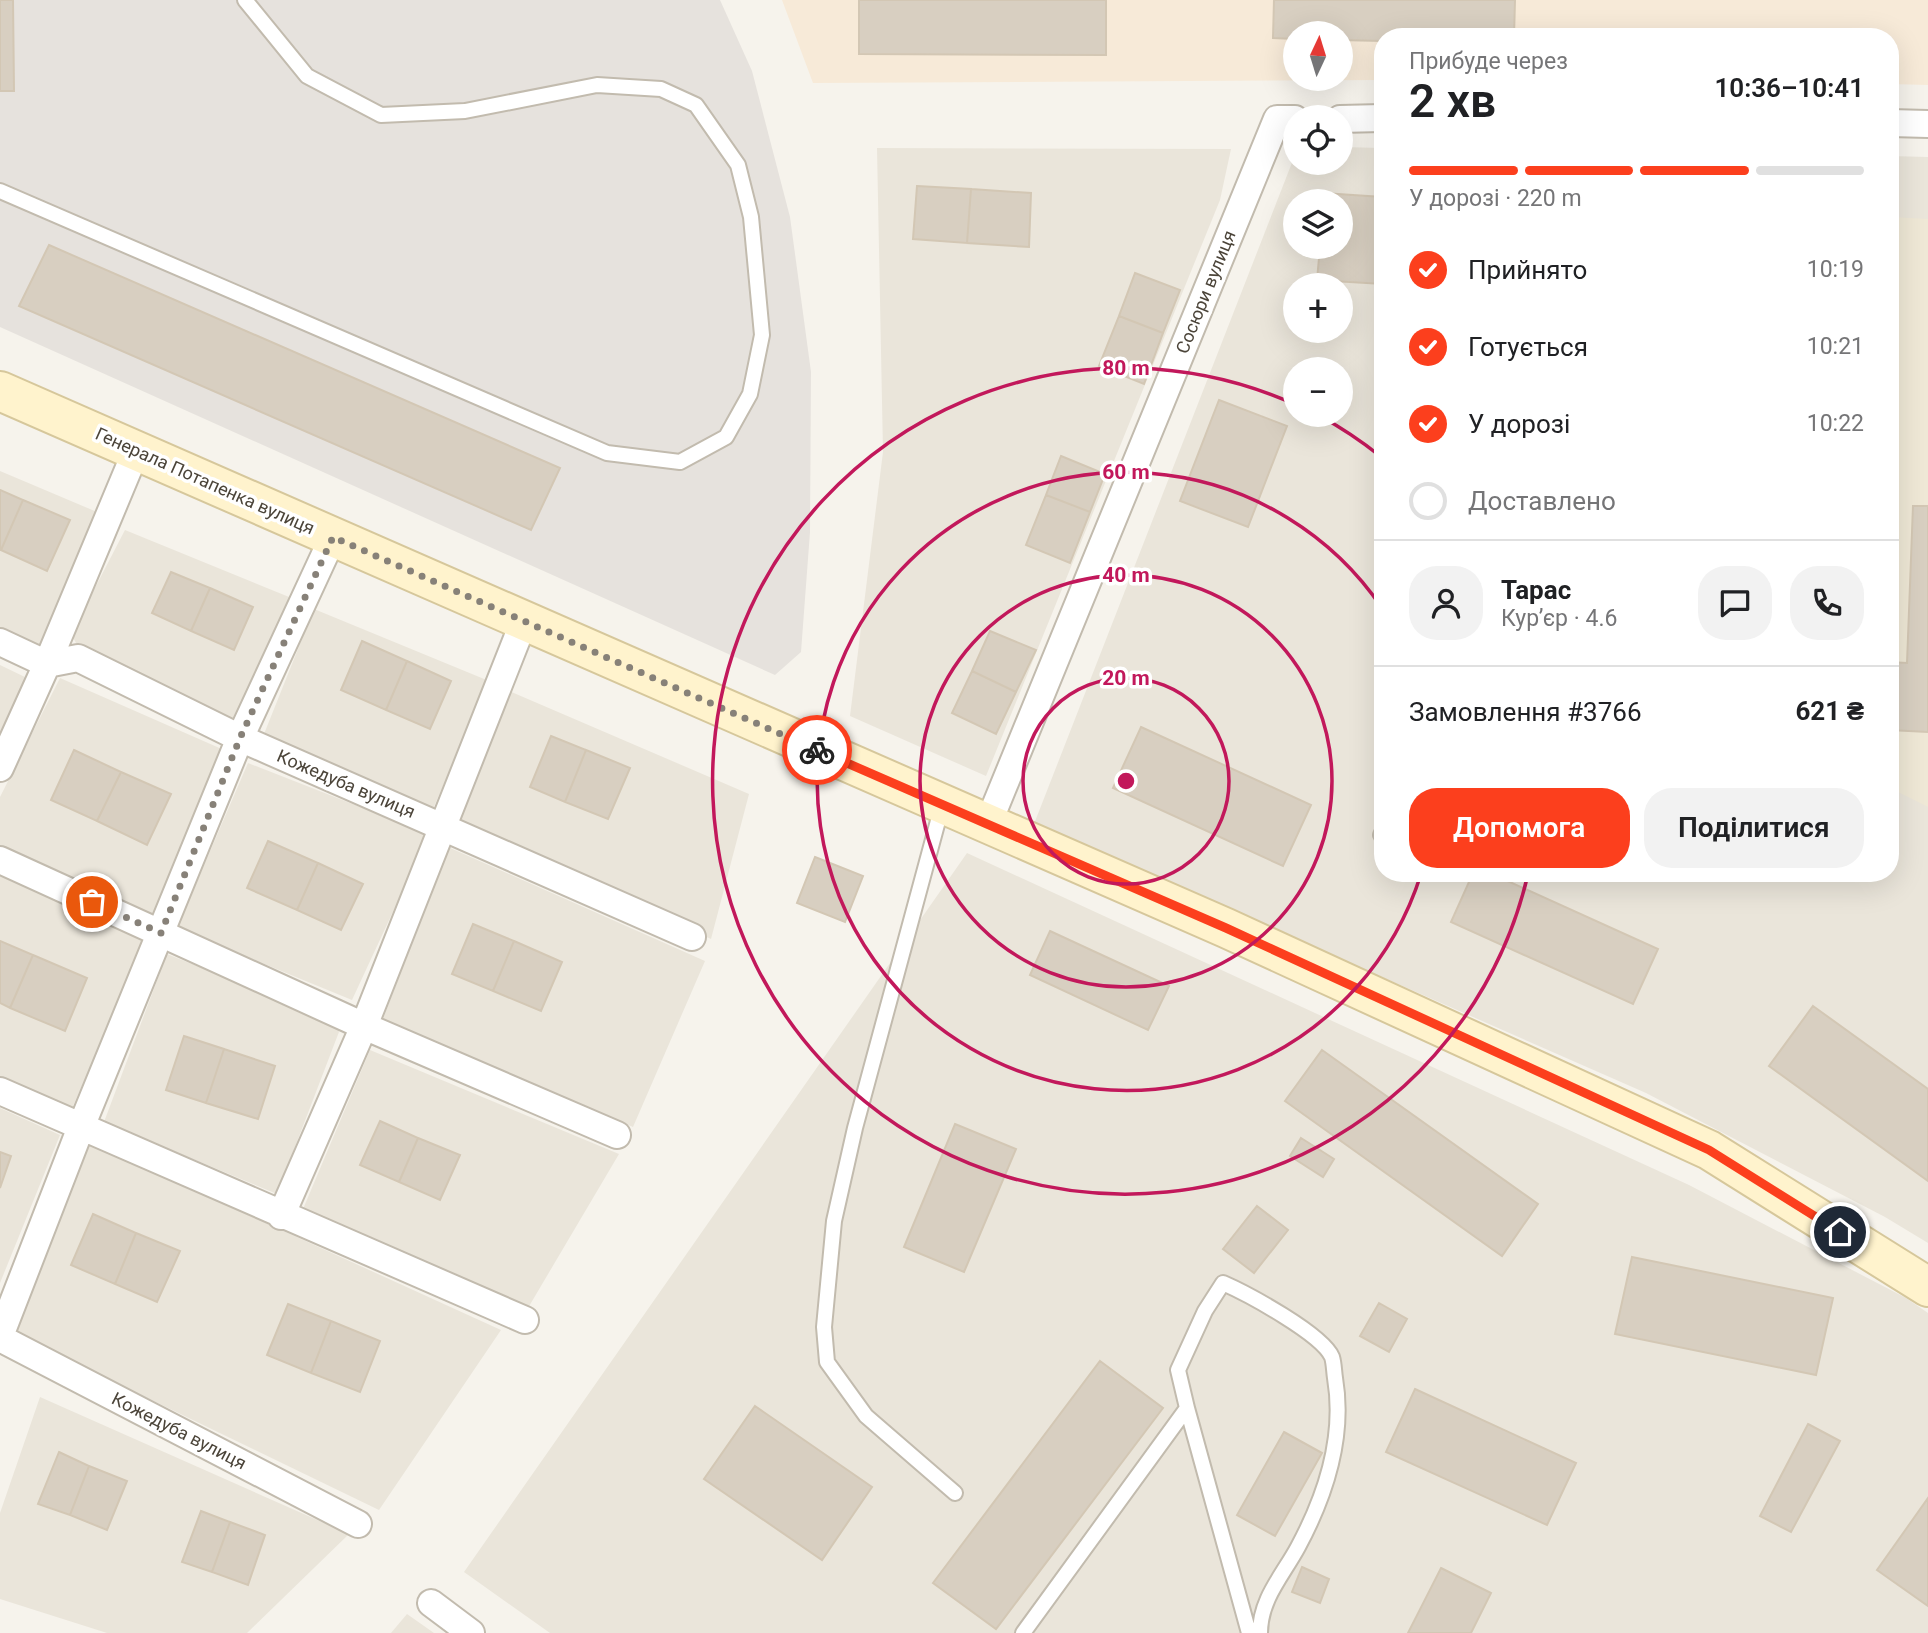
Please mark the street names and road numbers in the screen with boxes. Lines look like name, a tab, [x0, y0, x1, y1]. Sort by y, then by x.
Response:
street label: Сосюри вулиця	[1171, 227, 1240, 356]
street label: Генерала Потапенка вулиця	[92, 423, 318, 538]
street label: Кожедуба вулиця	[274, 745, 418, 822]
street label: Кожедуба вулиця	[109, 1388, 250, 1473]

